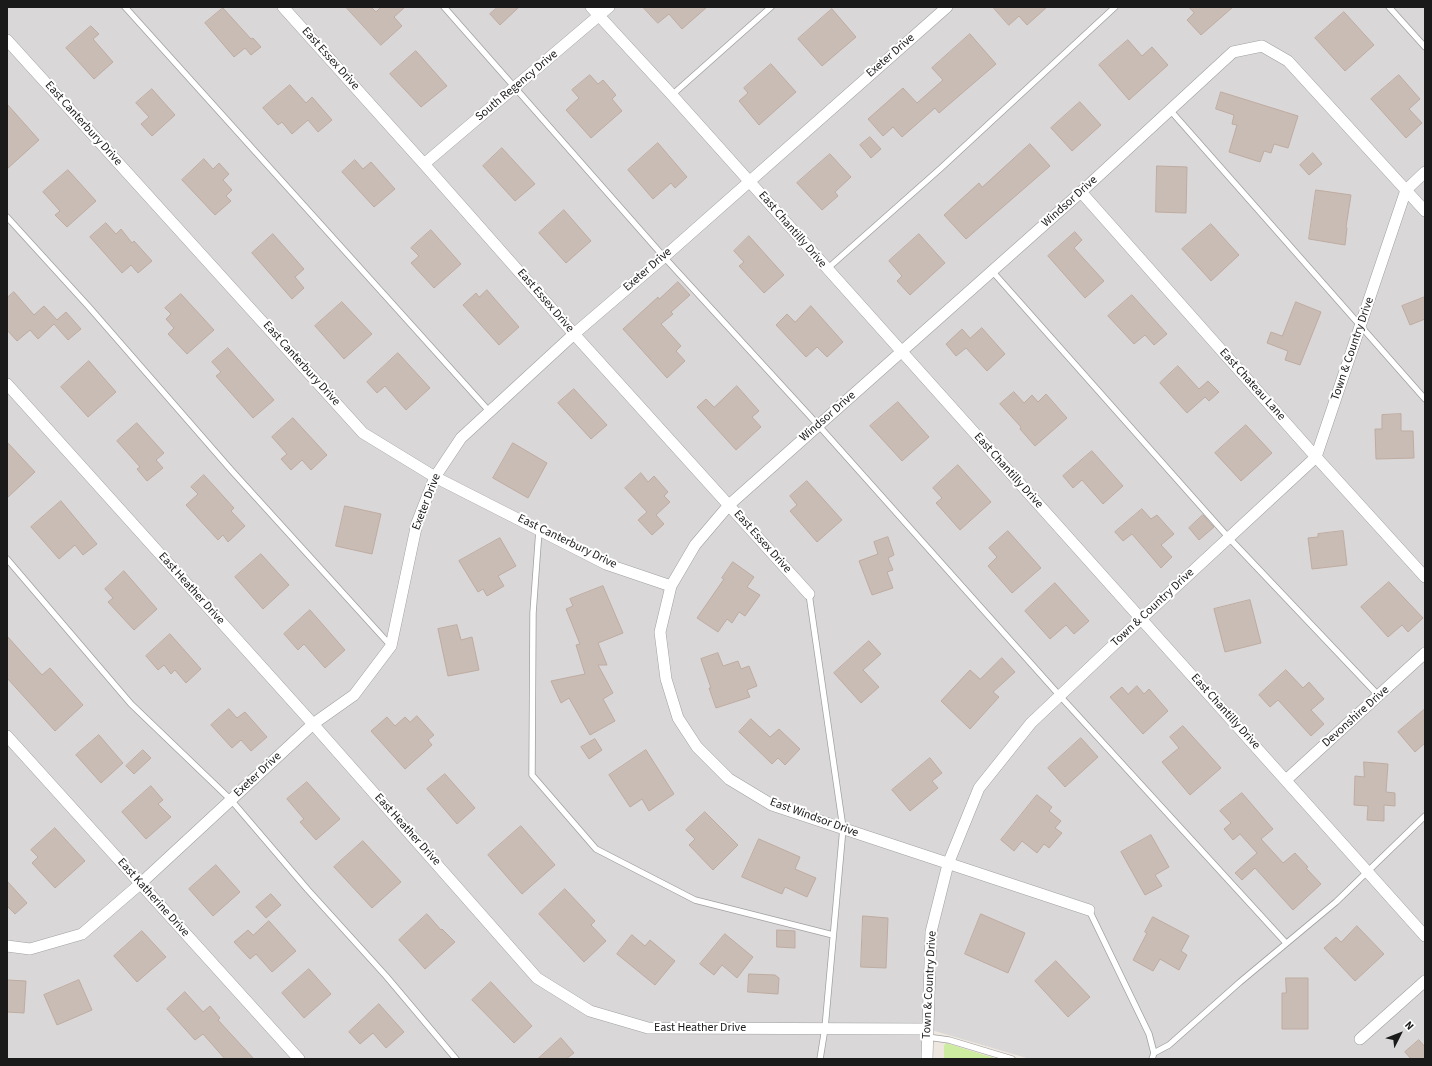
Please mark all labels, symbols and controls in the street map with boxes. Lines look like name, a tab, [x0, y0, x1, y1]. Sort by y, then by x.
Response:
street label: East Essex Drive	[298, 25, 362, 93]
street label: Exeter Drive	[864, 31, 918, 81]
street label: South Regency Drive	[473, 47, 561, 125]
street label: East Canterbury Drive	[41, 79, 125, 169]
street label: Windsor Drive	[1039, 173, 1101, 231]
street label: East Chantilly Drive	[755, 189, 829, 271]
street label: Exeter Drive	[621, 245, 675, 295]
street label: East Essex Drive	[513, 266, 577, 336]
street label: Town & Country Drive	[1329, 295, 1377, 403]
street label: East Canterbury Drive	[259, 319, 343, 409]
street label: East Chateau Lane	[1216, 346, 1288, 424]
street label: Windsor Drive	[797, 389, 859, 445]
street label: East Chantilly Drive	[970, 430, 1046, 512]
street label: Exeter Drive	[410, 472, 444, 532]
street label: East Essex Drive	[730, 508, 794, 576]
street label: East Canterbury Drive	[515, 512, 619, 572]
street label: East Heather Drive	[155, 550, 227, 628]
street label: Town & Country Drive	[1108, 566, 1198, 650]
street label: East Chantilly Drive	[1187, 671, 1263, 753]
street label: Devonshire Drive	[1320, 683, 1392, 751]
street label: Exeter Drive	[231, 749, 285, 801]
street label: East Heather Drive	[371, 791, 443, 869]
street label: East Windsor Drive	[768, 795, 860, 841]
street label: East Katherine Drive	[114, 856, 192, 940]
street label: Town & Country Drive	[920, 931, 940, 1039]
north arrow	[1380, 1014, 1420, 1054]
text: N	[1401, 1018, 1417, 1033]
street label: East Heather Drive	[654, 1021, 746, 1035]

